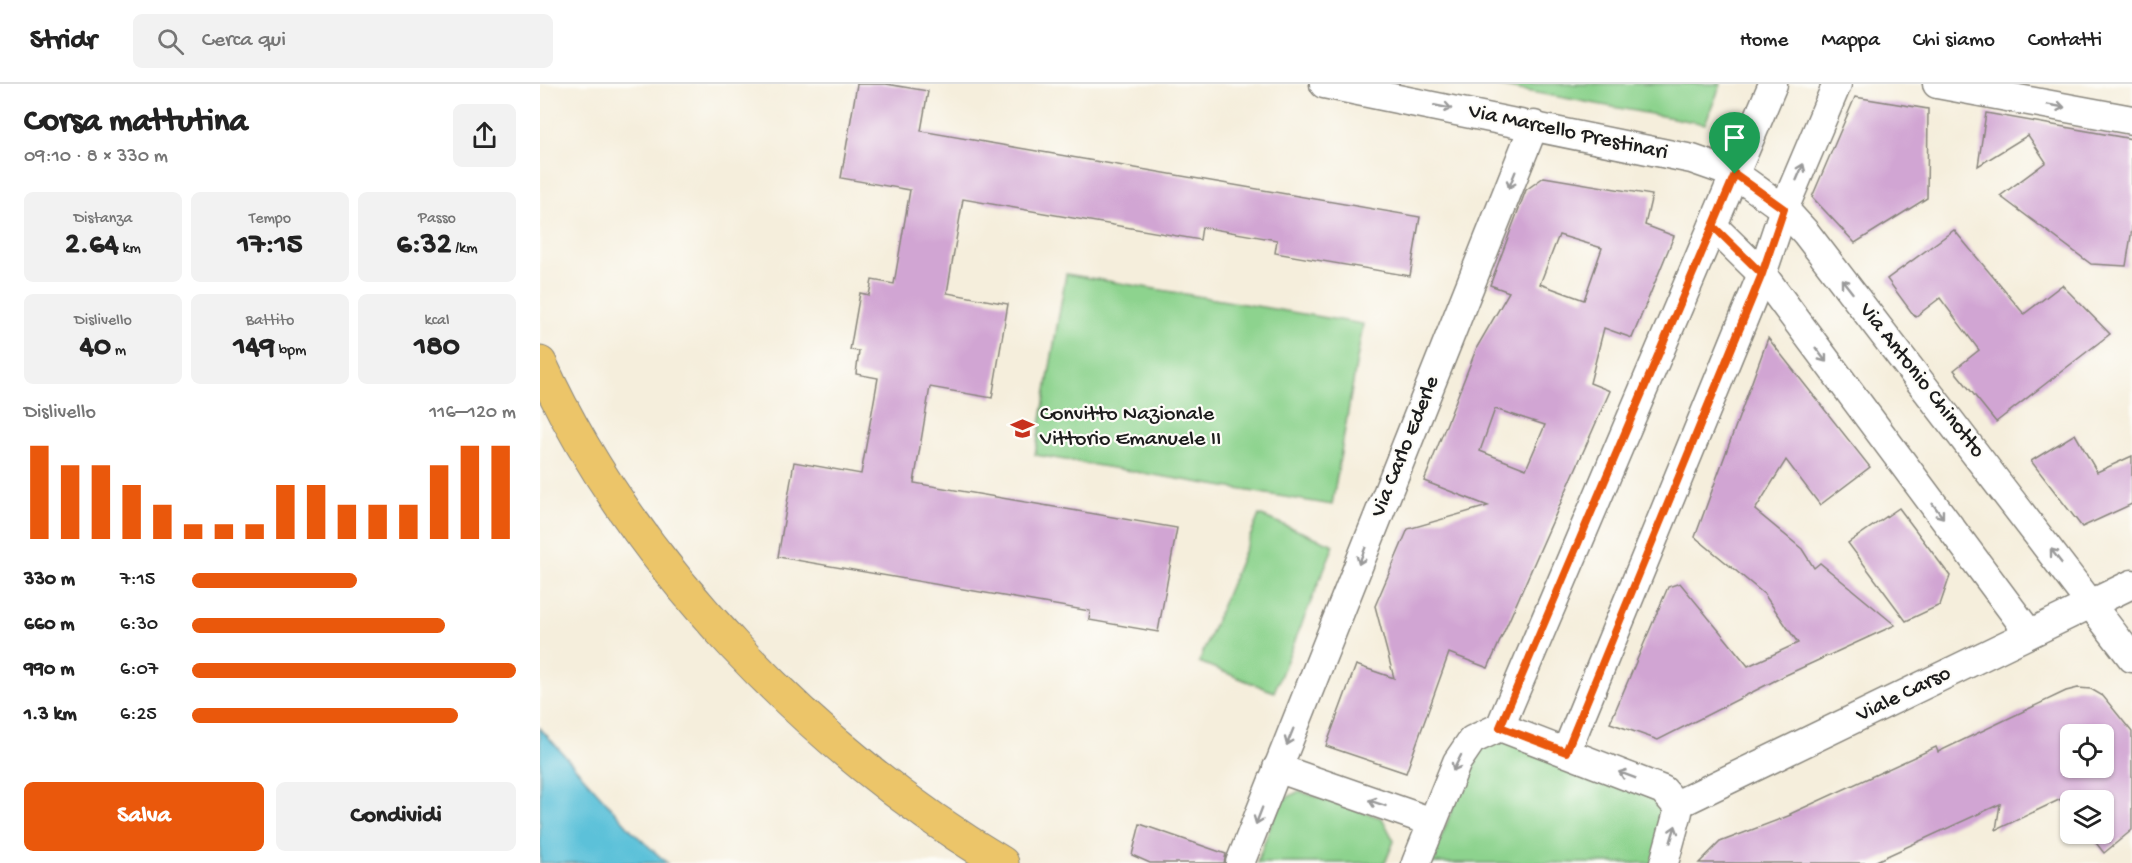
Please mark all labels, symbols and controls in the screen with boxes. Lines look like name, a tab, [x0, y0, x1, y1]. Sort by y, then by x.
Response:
search box	[133, 14, 553, 68]
text: Stridr	[30, 25, 97, 58]
icon: search	[154, 25, 187, 58]
text: Cerca qui	[202, 28, 286, 54]
text: Home	[1740, 29, 1788, 54]
text: Mappa	[1821, 29, 1880, 54]
text: Chi siamo	[1913, 29, 1995, 54]
text: Contatti	[2028, 29, 2102, 54]
street label: Via Marcello Prestinari	[1465, 99, 1670, 167]
one-way arrow	[2046, 101, 2065, 112]
one-way arrow	[1433, 102, 1452, 113]
text: Corsa mattutina	[24, 104, 248, 142]
button: share	[453, 104, 516, 167]
pin	[1709, 112, 1760, 174]
icon: arrive	[1718, 121, 1751, 154]
text: 09:10 · 8 × 330 m	[24, 146, 168, 169]
one-way arrow	[1795, 163, 1806, 181]
one-way arrow	[1506, 170, 1517, 188]
text: Distanza	[74, 210, 132, 229]
text: Tempo	[249, 210, 291, 229]
text: Passo	[418, 210, 456, 229]
text: 2.64	[65, 229, 119, 264]
text: 17:15	[237, 229, 303, 264]
text: 6:32	[396, 229, 451, 264]
text: km	[119, 240, 141, 259]
text: /km	[451, 240, 478, 259]
one-way arrow	[1840, 278, 1853, 294]
street label: Via Antonio Chinotto	[1852, 297, 1990, 464]
text: Dislivello	[74, 312, 132, 331]
text: Battito	[246, 312, 294, 331]
text: kcal	[425, 312, 449, 331]
text: 40	[80, 331, 111, 366]
text: 149	[234, 331, 275, 366]
text: 180	[414, 331, 460, 366]
text: m	[111, 342, 126, 361]
text: bpm	[275, 342, 306, 361]
one-way arrow	[1815, 346, 1828, 362]
street label: Via Carlo Ederle	[1366, 372, 1446, 522]
text: Dislivello	[24, 402, 96, 425]
text: 116–120 m	[429, 402, 516, 425]
place label: Convitto Nazionale Vittorio Emanuele II	[1039, 402, 1221, 453]
school or university icon: Convitto Nazionale Vittorio Emanuele II	[1009, 415, 1035, 441]
one-way arrow	[1931, 503, 1944, 519]
one-way arrow	[1356, 546, 1367, 565]
one-way arrow	[2050, 548, 2063, 564]
text: 330 m	[24, 569, 75, 592]
text: 7:15	[120, 569, 155, 592]
text: 660 m	[24, 614, 75, 637]
text: 6:30	[120, 614, 158, 637]
text: 990 m	[24, 659, 74, 682]
text: 6:07	[120, 659, 158, 682]
street label: Viale Carso	[1852, 661, 1956, 729]
text: 1.3 km	[24, 704, 77, 727]
text: 6:25	[120, 704, 157, 727]
map controls	[2060, 724, 2114, 844]
button: locate	[2060, 724, 2114, 778]
one-way arrow	[1284, 727, 1295, 746]
one-way arrow	[1451, 754, 1463, 771]
one-way arrow	[1619, 769, 1637, 780]
button: Salva	[24, 782, 264, 851]
button: Condividi	[276, 782, 516, 851]
button: layers	[2060, 790, 2114, 844]
one-way arrow	[1368, 796, 1387, 807]
one-way arrow	[1253, 806, 1264, 824]
one-way arrow	[1668, 825, 1679, 844]

